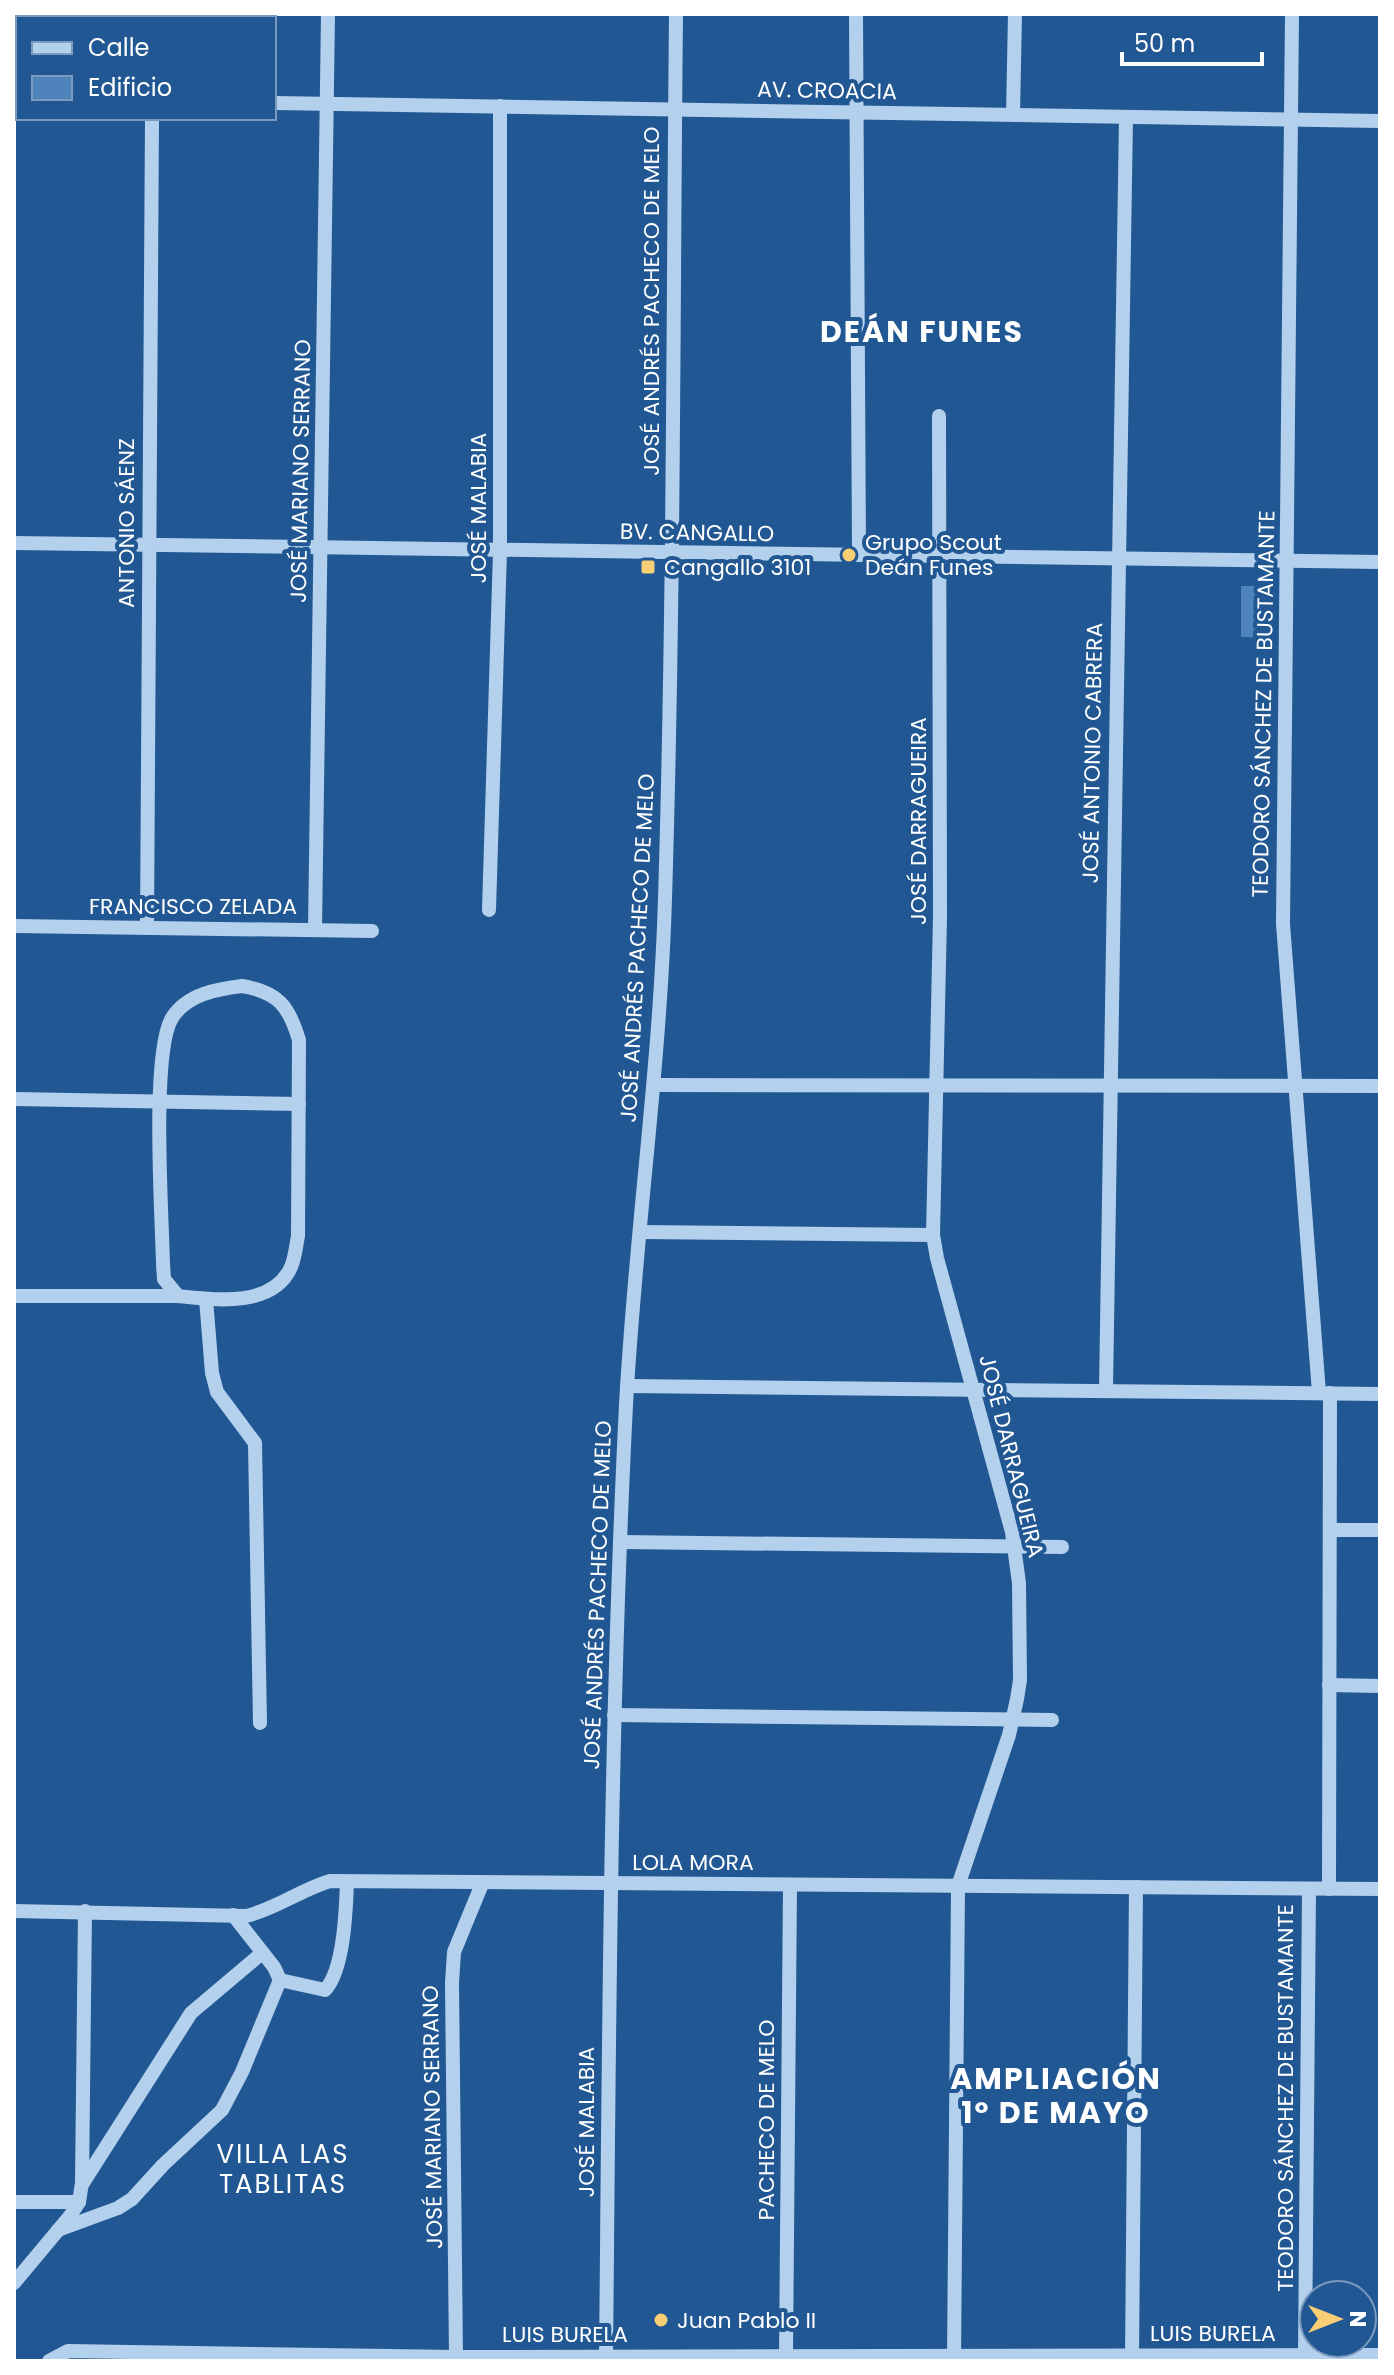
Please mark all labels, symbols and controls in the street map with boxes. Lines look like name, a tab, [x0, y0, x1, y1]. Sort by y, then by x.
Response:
legend	[16, 16, 276, 120]
scale bar	[1122, 16, 1262, 66]
text: 50 m	[1134, 27, 1195, 60]
text: Calle	[88, 31, 149, 64]
text: Edificio	[88, 71, 172, 104]
street label: AV. CROACIA	[757, 74, 897, 107]
street label: JOSÉ ANDRÉS PACHECO DE MELO	[636, 126, 667, 476]
district label: DEÁN FUNES	[820, 310, 1024, 353]
street label: JOSÉ MARIANO SERRANO	[283, 339, 318, 603]
street label: JOSÉ MALABIA	[463, 432, 494, 583]
street label: ANTONIO SÁENZ	[111, 438, 142, 608]
street label: TEODORO SÁNCHEZ DE BUSTAMANTE	[1245, 510, 1282, 898]
street label: BV. CANGALLO	[620, 516, 774, 549]
place label: Grupo Scout Deán Funes	[865, 527, 1002, 583]
marker: Grupo Scout Deán Funes	[840, 546, 858, 564]
place label: Cangallo 3101	[664, 552, 811, 583]
marker: Cangallo 3101	[639, 558, 657, 576]
street label: JOSÉ ANTONIO CABRERA	[1075, 622, 1110, 884]
street label: JOSÉ DARRAGUEIRA	[903, 717, 934, 925]
street label: JOSÉ ANDRÉS PACHECO DE MELO	[613, 773, 662, 1123]
street label: FRANCISCO ZELADA	[89, 891, 297, 922]
street label: JOSÉ DARRAGUEIRA	[971, 1352, 1052, 1561]
street label: JOSÉ ANDRÉS PACHECO DE MELO	[576, 1420, 619, 1770]
street label: LOLA MORA	[632, 1847, 754, 1878]
street label: TEODORO SÁNCHEZ DE BUSTAMANTE	[1270, 1904, 1301, 2292]
street label: JOSÉ MARIANO SERRANO	[415, 1985, 450, 2249]
street label: PACHECO DE MELO	[751, 2020, 782, 2220]
street label: JOSÉ MALABIA	[571, 2046, 602, 2197]
district label: AMPLIACIÓN 1° DE MAYO	[950, 2057, 1162, 2134]
district label: VILLA LAS TABLITAS	[217, 2136, 349, 2202]
north arrow	[1298, 2279, 1378, 2359]
place label: Juan Pablo II	[677, 2305, 816, 2336]
marker: Juan Pablo II	[652, 2311, 670, 2329]
text: N	[1342, 2311, 1373, 2327]
street label: LUIS BURELA	[1150, 2318, 1276, 2349]
street label: LUIS BURELA	[502, 2319, 628, 2350]

